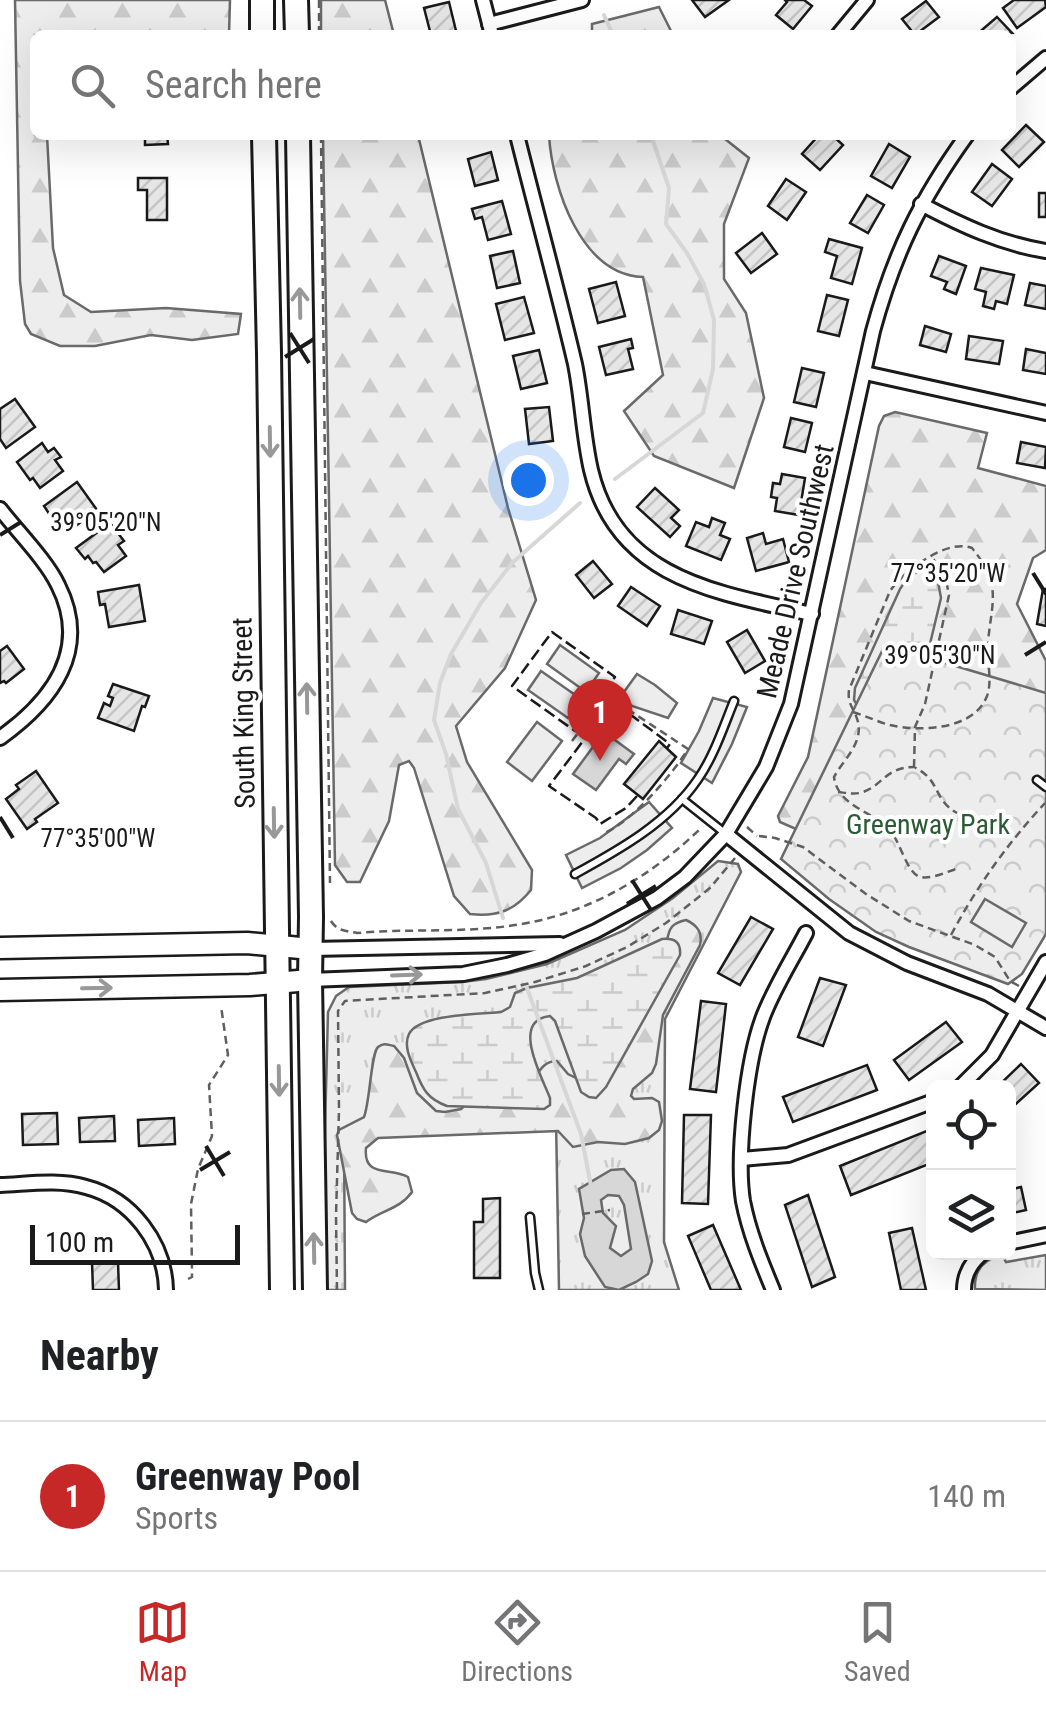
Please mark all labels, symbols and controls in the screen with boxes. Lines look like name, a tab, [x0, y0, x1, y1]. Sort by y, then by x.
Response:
search box	[30, 30, 1016, 140]
icon: search	[65, 58, 120, 113]
text: Search here	[145, 63, 322, 107]
one-way arrow	[290, 288, 310, 320]
one-way arrow	[260, 426, 280, 458]
street label: Meade Drive Southwest	[750, 441, 841, 701]
your location	[503, 455, 554, 506]
text: 39°05'20"N	[50, 508, 162, 537]
text: 77°35'20"W	[891, 559, 1005, 588]
street label: South King Street	[225, 617, 262, 809]
text: 39°05'30"N	[884, 641, 996, 670]
pin: 1	[568, 678, 632, 761]
one-way arrow	[298, 683, 316, 716]
one-way arrow	[264, 806, 284, 838]
park label: Greenway Park	[846, 808, 1010, 841]
text: 77°35'00"W	[41, 824, 155, 853]
one-way arrow	[391, 966, 423, 985]
one-way arrow	[80, 978, 113, 998]
one-way arrow	[270, 1064, 288, 1097]
map controls	[926, 1080, 1016, 1260]
button: locate	[926, 1080, 1016, 1170]
button: layers	[926, 1170, 1016, 1260]
scale bar	[30, 1220, 240, 1264]
text: 100 m	[45, 1226, 114, 1259]
one-way arrow	[305, 1233, 324, 1265]
text: Nearby	[40, 1331, 159, 1380]
text: Greenway Pool	[135, 1455, 361, 1499]
text: 1	[64, 1477, 81, 1515]
text: 140 m	[927, 1477, 1006, 1515]
text: Sports	[135, 1499, 218, 1537]
tab: Map	[135, 1595, 190, 1688]
tab: Directions	[461, 1595, 573, 1688]
tab: Saved	[844, 1595, 911, 1688]

